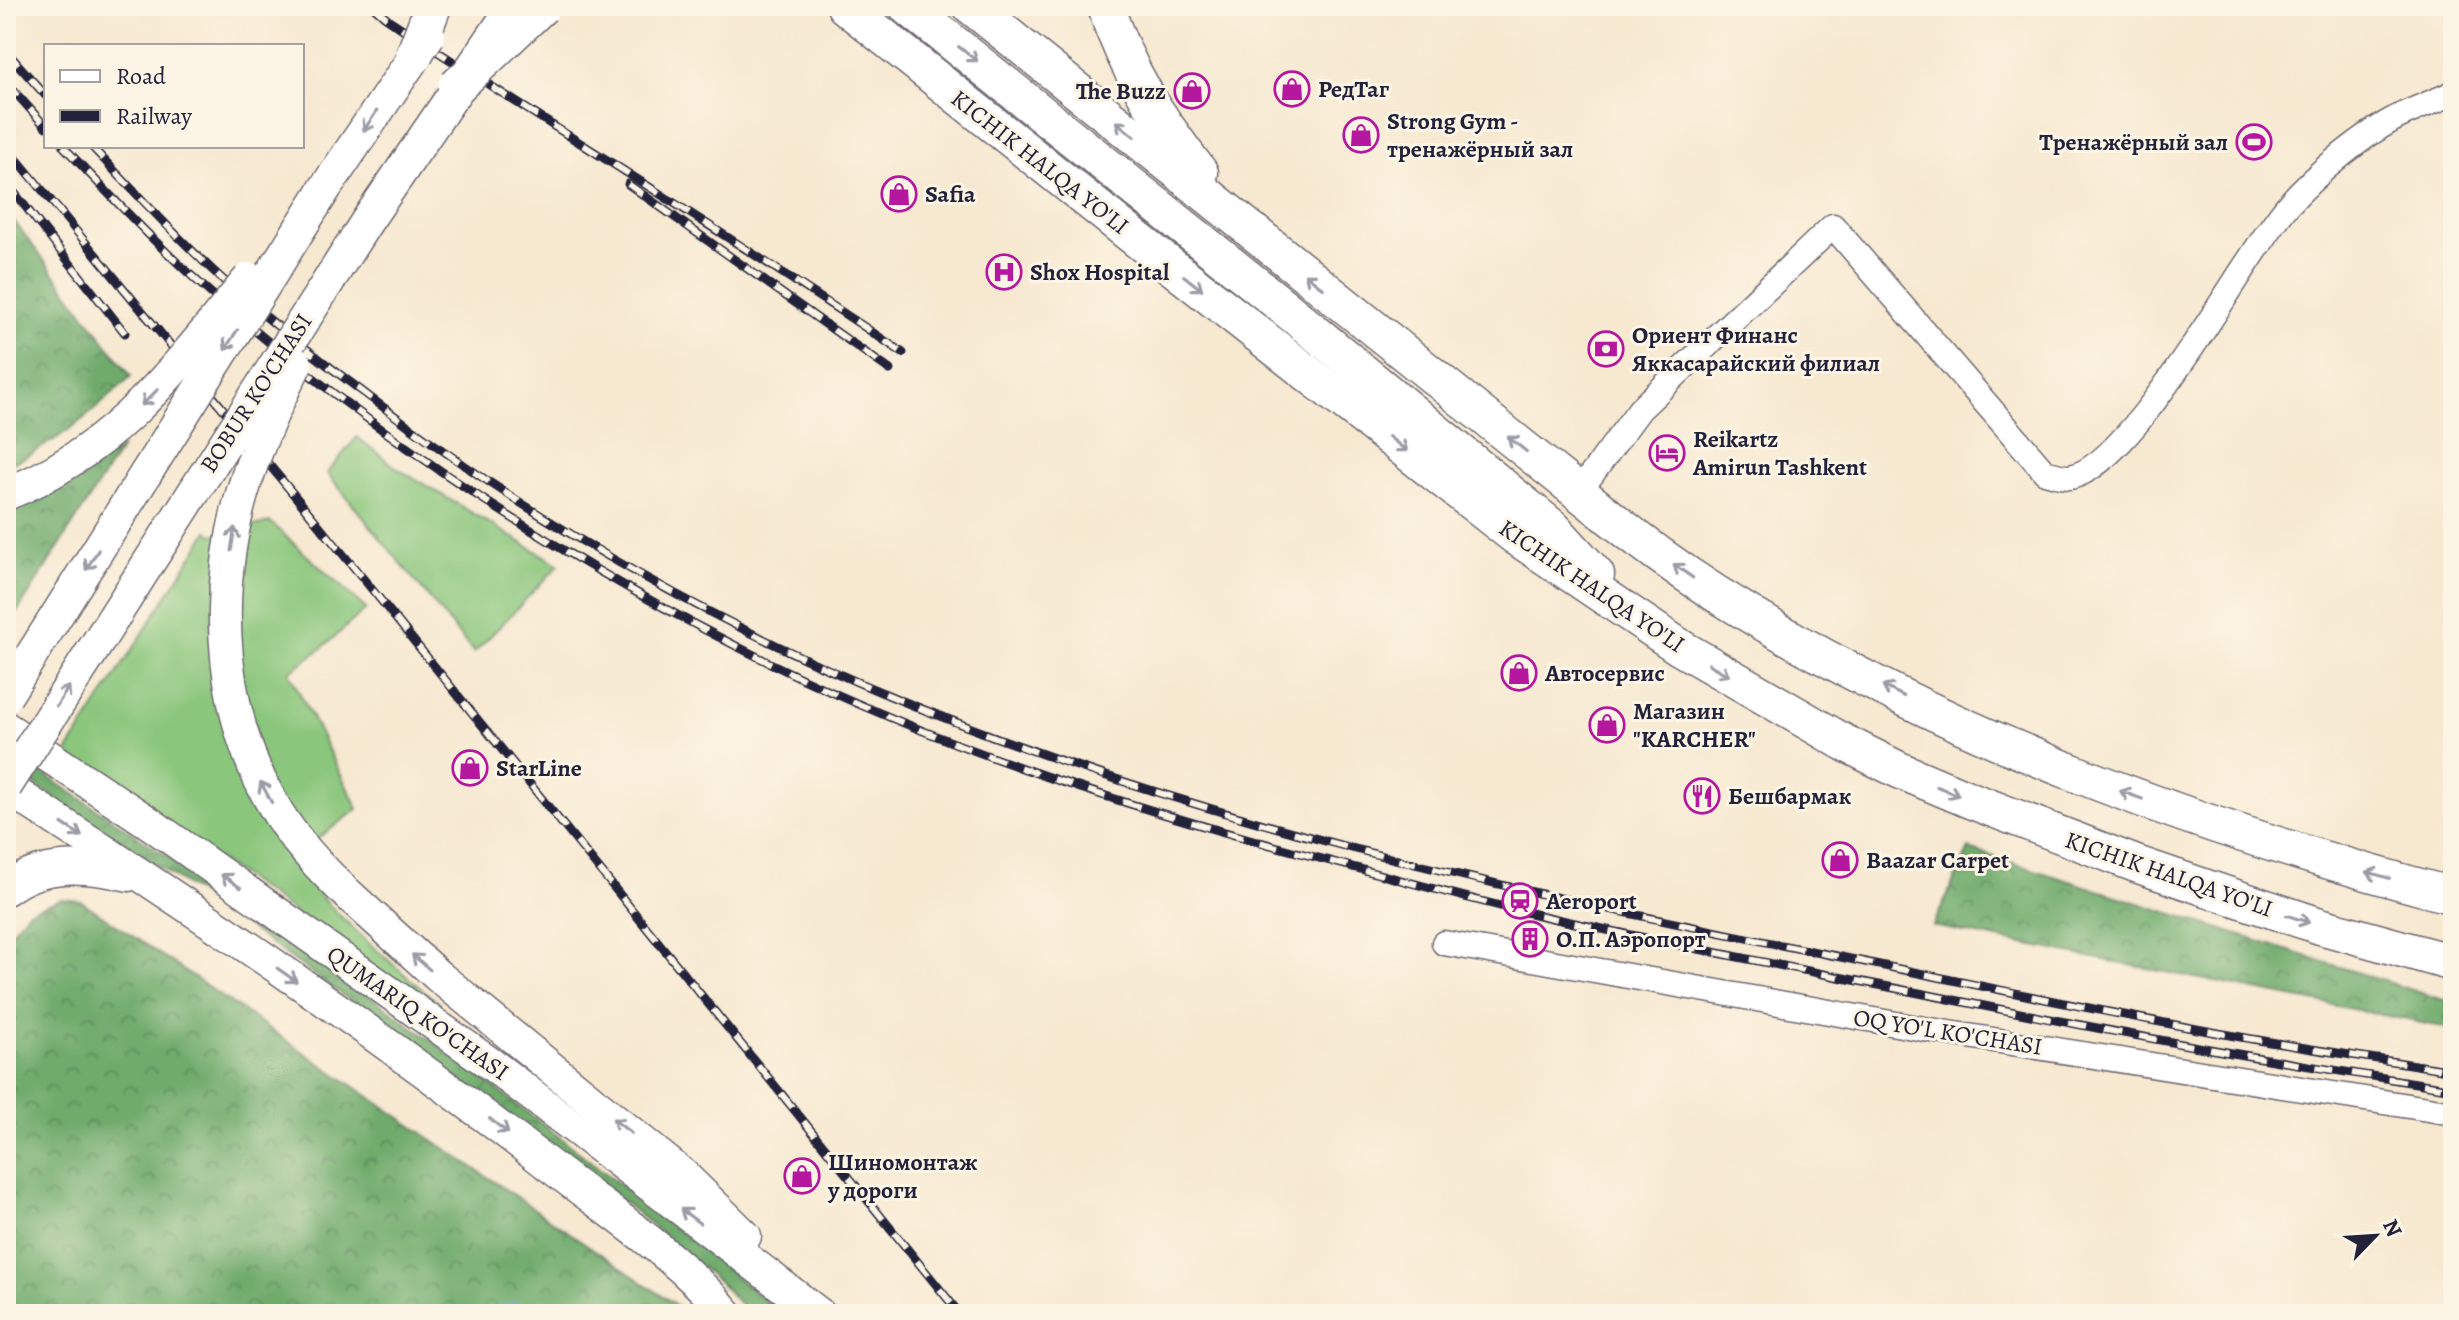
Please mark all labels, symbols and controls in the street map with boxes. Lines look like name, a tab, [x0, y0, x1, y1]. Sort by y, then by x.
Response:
legend	[44, 44, 304, 148]
one-way arrow	[957, 45, 978, 62]
text: Road	[116, 60, 166, 92]
shop icon: РедТаг	[1273, 70, 1311, 108]
shop icon: The Buzz	[1173, 72, 1211, 110]
place label: РедТаг	[1318, 73, 1390, 105]
place label: The Buzz	[1076, 75, 1166, 107]
street label: KICHIK HALQA YO'LI	[944, 82, 1136, 242]
text: Railway	[116, 100, 192, 132]
place label: Strong Gym - тренажёрный зал	[1387, 105, 1573, 165]
one-way arrow	[362, 109, 378, 131]
shop icon: Strong Gym - тренажёрный зал	[1342, 116, 1380, 154]
one-way arrow	[1115, 121, 1136, 138]
sports icon: Тренажёрный зал	[2235, 123, 2273, 161]
place label: Тренажёрный зал	[2039, 126, 2228, 158]
shop icon: Safia	[880, 175, 918, 213]
place label: Safia	[925, 178, 976, 210]
hospital icon: Shox Hospital	[985, 253, 1023, 291]
place label: Shox Hospital	[1030, 256, 1170, 288]
one-way arrow	[1304, 273, 1325, 290]
one-way arrow	[1182, 275, 1203, 292]
street label: BOBUR KO'CHASI	[192, 307, 320, 479]
place label: Ориент Финанс Яккасарайский филиал	[1632, 319, 1880, 379]
one-way arrow	[222, 328, 238, 351]
bank icon: Ориент Финанс Яккасарайский филиал	[1587, 330, 1625, 368]
one-way arrow	[140, 387, 159, 407]
place label: Reikartz Amirun Tashkent	[1692, 423, 1867, 483]
hotel icon: Reikartz Amirun Tashkent	[1648, 434, 1686, 472]
one-way arrow	[1386, 435, 1408, 452]
one-way arrow	[1507, 435, 1528, 453]
street label: KICHIK HALQA YO'LI	[1493, 512, 1691, 660]
one-way arrow	[226, 527, 241, 552]
one-way arrow	[83, 548, 99, 571]
one-way arrow	[1673, 563, 1695, 580]
shop icon: Автосервис	[1500, 654, 1538, 692]
place label: Автосервис	[1544, 657, 1665, 689]
one-way arrow	[1707, 662, 1730, 678]
one-way arrow	[1881, 683, 1905, 698]
one-way arrow	[55, 685, 71, 708]
place label: Магазин "KARCHER"	[1633, 695, 1756, 755]
shop icon: Магазин "KARCHER"	[1588, 706, 1626, 744]
shop icon: StarLine	[451, 749, 489, 787]
place label: StarLine	[496, 752, 582, 784]
restaurant icon: Бешбармак	[1683, 777, 1721, 815]
place label: Бешбармак	[1728, 780, 1851, 812]
one-way arrow	[258, 781, 274, 805]
one-way arrow	[1935, 785, 1960, 800]
one-way arrow	[2119, 787, 2143, 801]
one-way arrow	[60, 821, 82, 838]
street label: KICHIK HALQA YO'LI	[2061, 823, 2277, 925]
shop icon: Baazar Carpet	[1821, 841, 1859, 879]
place label: Baazar Carpet	[1866, 844, 2009, 876]
one-way arrow	[2365, 867, 2391, 882]
one-way arrow	[221, 873, 242, 890]
station icon: Aeroport	[1501, 882, 1539, 920]
place label: Aeroport	[1545, 885, 1637, 917]
one-way arrow	[2285, 912, 2310, 927]
building icon: О.П. Аэропорт	[1511, 920, 1549, 958]
place label: О.П. Аэропорт	[1556, 923, 1706, 955]
street label: QUMARIQ KO'CHASI	[321, 938, 515, 1088]
one-way arrow	[411, 953, 431, 971]
one-way arrow	[275, 967, 297, 983]
street label: OQ YO'L KO'CHASI	[1851, 1001, 2045, 1063]
one-way arrow	[612, 1117, 633, 1135]
one-way arrow	[488, 1118, 509, 1135]
place label: Шиномонтаж у дороги	[827, 1146, 978, 1206]
shop icon: Шиномонтаж у дороги	[783, 1157, 821, 1195]
north arrow	[2335, 1196, 2415, 1276]
one-way arrow	[680, 1207, 701, 1224]
text: N	[2375, 1214, 2409, 1242]

